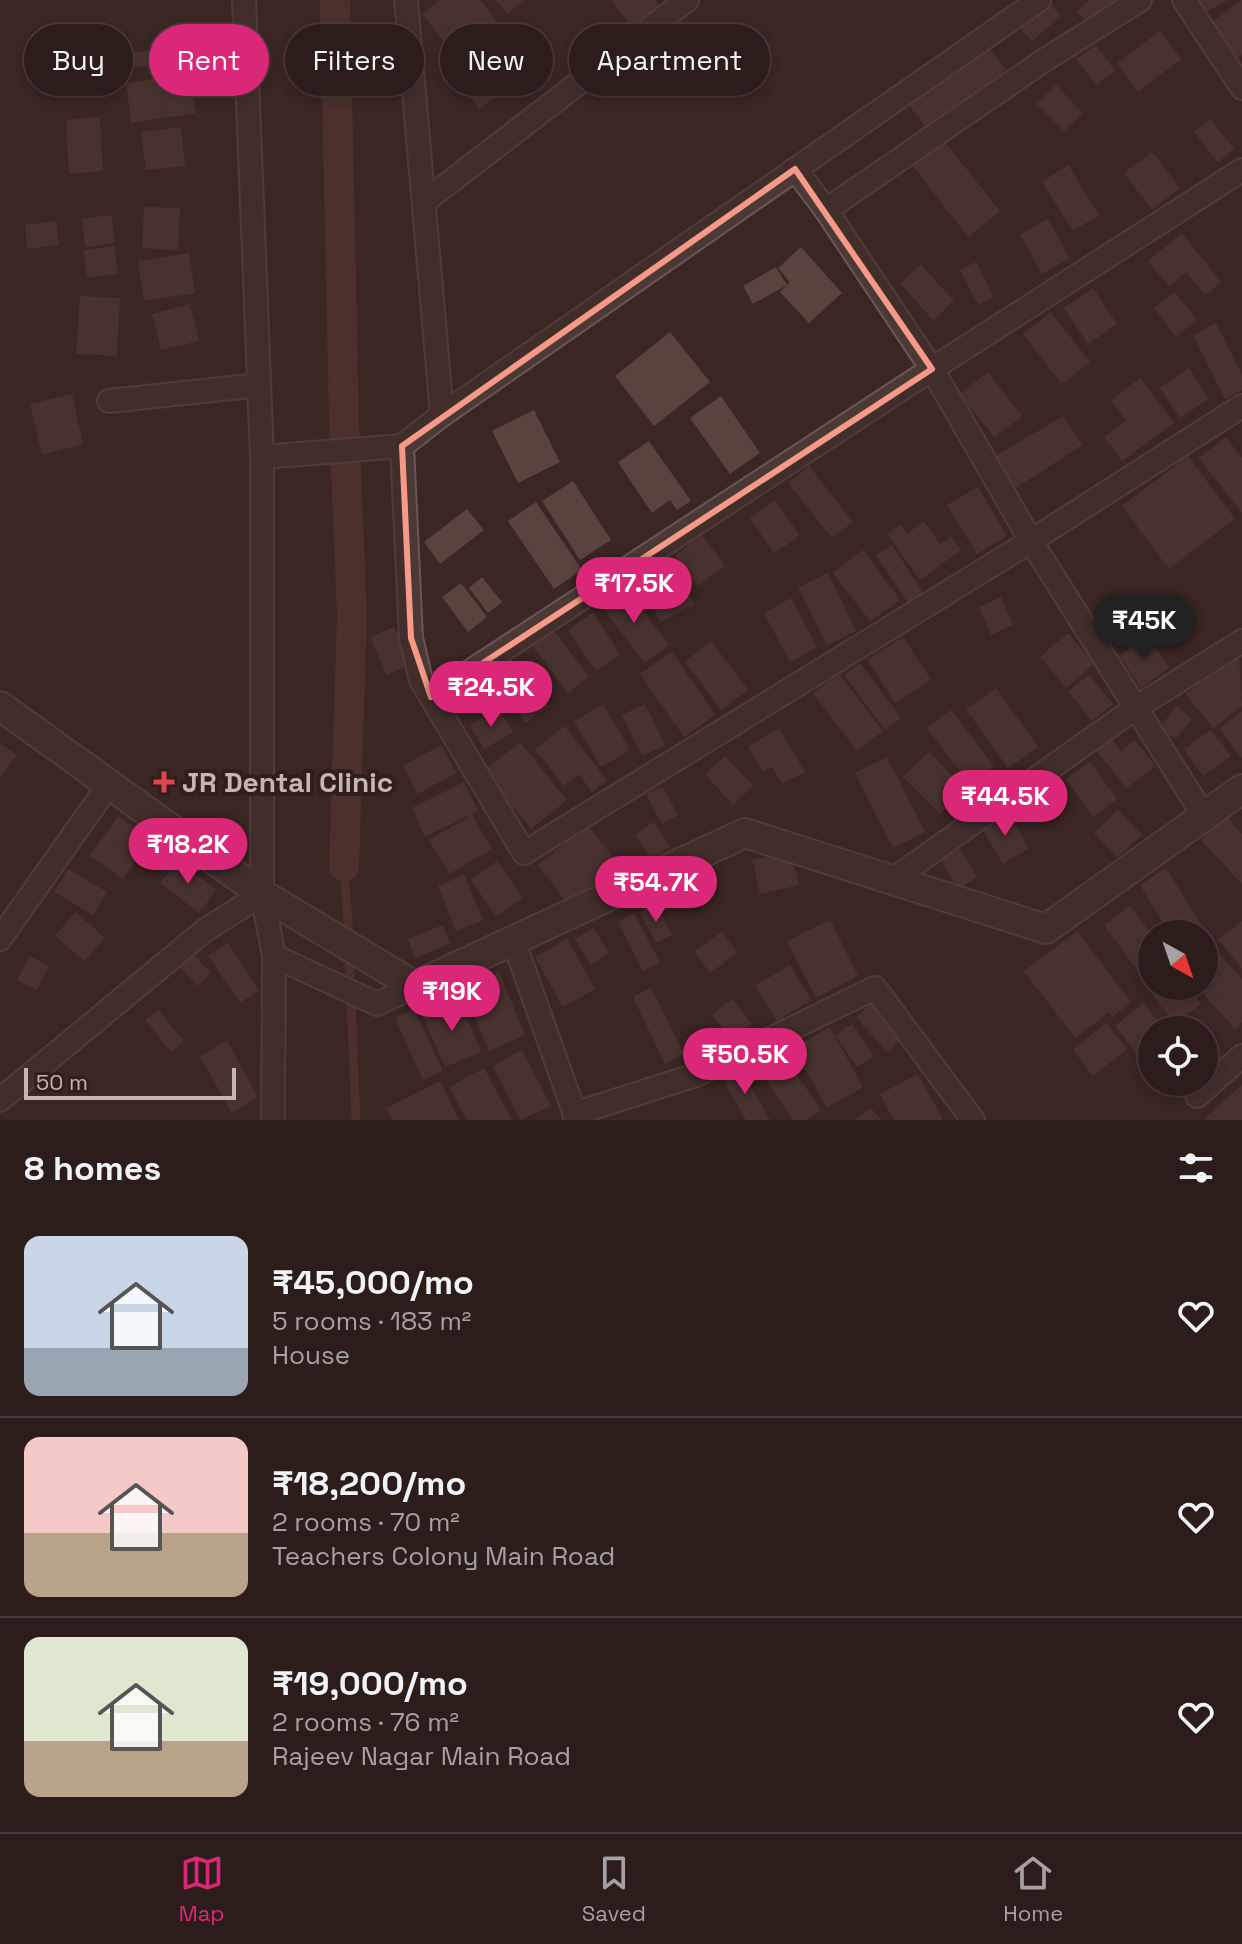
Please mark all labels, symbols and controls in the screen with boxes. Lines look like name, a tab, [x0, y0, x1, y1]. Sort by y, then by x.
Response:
chip: Buy	[24, 24, 133, 96]
chip: Rent	[149, 24, 269, 96]
chip: Filters	[285, 24, 424, 96]
chip: New	[440, 24, 553, 96]
chip: Apartment	[569, 24, 770, 96]
pin: ₹17.5K	[569, 557, 699, 625]
text: ₹17.5K	[594, 566, 674, 600]
pin: ₹45K	[1097, 594, 1191, 662]
text: ₹45K	[1112, 603, 1176, 637]
pin: ₹24.5K	[426, 661, 556, 729]
text: ₹24.5K	[447, 670, 535, 704]
place label: JR Dental Clinic	[182, 764, 393, 800]
pin: ₹44.5K	[940, 770, 1070, 838]
marker: JR Dental Clinic	[153, 771, 175, 793]
text: ₹44.5K	[961, 779, 1049, 813]
pin: ₹18.2K	[123, 818, 253, 886]
text: ₹18.2K	[147, 827, 230, 861]
pin: ₹54.7K	[591, 856, 721, 924]
text: ₹54.7K	[613, 865, 699, 899]
north arrow	[1138, 920, 1218, 1000]
map controls	[1138, 920, 1218, 1096]
pin: ₹19K	[405, 965, 499, 1033]
text: ₹19K	[422, 974, 482, 1008]
button: locate	[1138, 1016, 1218, 1096]
pin: ₹50.5K	[680, 1028, 810, 1096]
text: ₹50.5K	[701, 1037, 789, 1071]
scale bar	[24, 1064, 236, 1100]
text: 50 m	[36, 1068, 88, 1096]
icon: filters	[1174, 1146, 1218, 1190]
text: 8 homes	[24, 1147, 161, 1190]
text: ₹45,000/mo	[272, 1261, 474, 1304]
icon: home	[88, 1268, 184, 1364]
icon: heart	[1174, 1294, 1218, 1338]
text: 5 rooms · 183 m²	[272, 1304, 471, 1338]
text: House	[272, 1338, 350, 1372]
text: ₹18,200/mo	[272, 1462, 466, 1505]
icon: home	[88, 1469, 184, 1565]
icon: heart	[1174, 1495, 1218, 1539]
text: 2 rooms · 70 m²	[272, 1505, 460, 1539]
text: Teachers Colony Main Road	[272, 1539, 615, 1573]
text: ₹19,000/mo	[272, 1662, 468, 1705]
icon: home	[88, 1669, 184, 1765]
icon: heart	[1174, 1695, 1218, 1739]
text: 2 rooms · 76 m²	[272, 1705, 459, 1739]
text: Rajeev Nagar Main Road	[272, 1739, 571, 1773]
tab: Map	[179, 1851, 225, 1927]
tab: Saved	[582, 1851, 646, 1927]
tab: Home	[1003, 1851, 1063, 1927]

